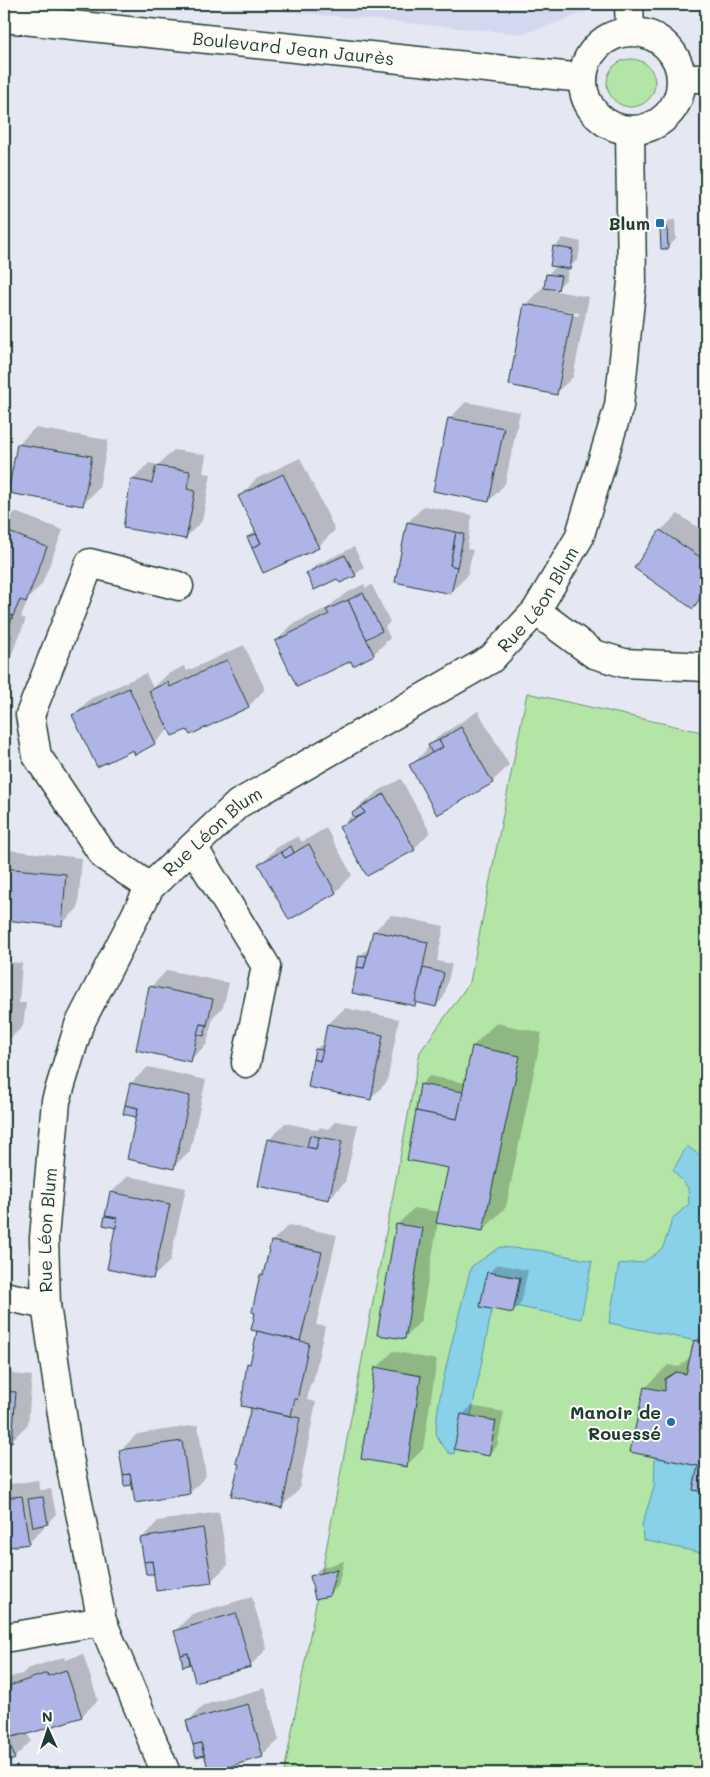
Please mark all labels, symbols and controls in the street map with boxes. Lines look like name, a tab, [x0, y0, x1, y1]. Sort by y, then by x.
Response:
street label: Boulevard Jean Jaurès	[191, 26, 395, 70]
place label: Blum	[608, 211, 650, 235]
marker: Blum	[654, 217, 666, 229]
street label: Rue Léon Blum	[492, 542, 583, 657]
street label: Rue Léon Blum	[157, 781, 266, 881]
street label: Rue Léon Blum	[32, 1167, 62, 1293]
place label: Manoir de Rouessé	[570, 1400, 661, 1445]
marker: Manoir de Rouessé	[665, 1416, 677, 1428]
north arrow	[22, 1704, 72, 1754]
text: N	[41, 1707, 53, 1726]

